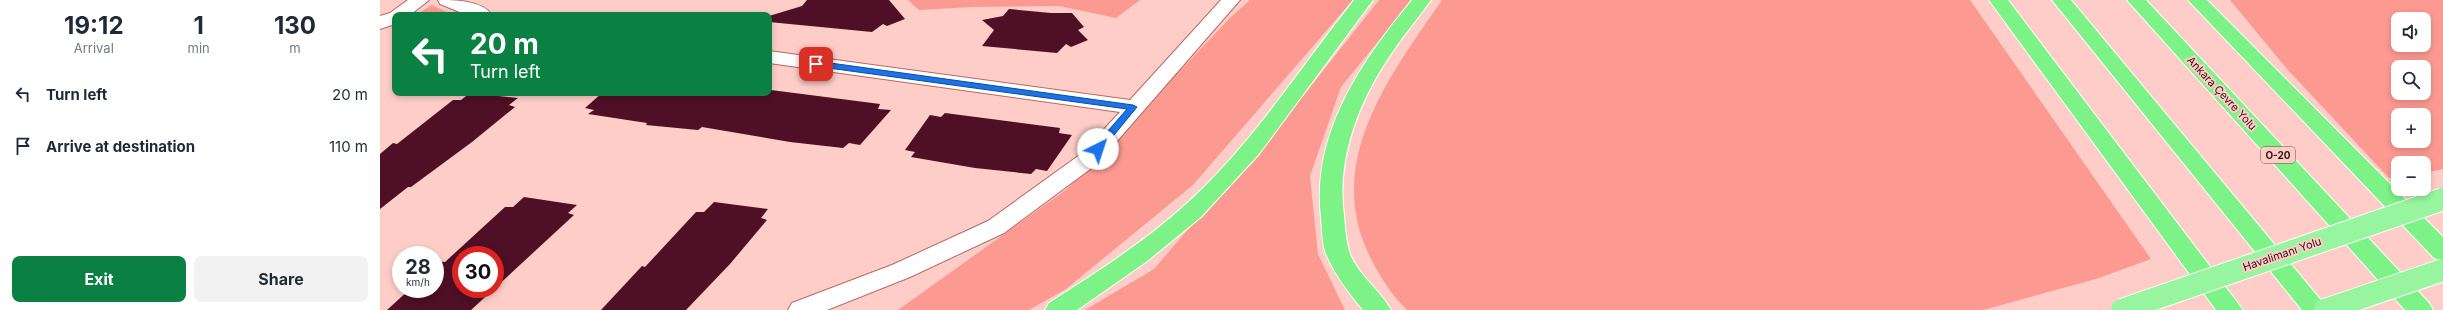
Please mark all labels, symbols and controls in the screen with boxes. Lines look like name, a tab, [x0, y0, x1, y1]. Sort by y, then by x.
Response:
text: 19:12	[64, 11, 124, 40]
text: 1	[194, 11, 204, 40]
text: 130	[274, 11, 316, 40]
map controls	[2391, 12, 2431, 196]
button: sound	[2391, 12, 2431, 52]
text: 20 m	[470, 27, 539, 61]
icon: left	[404, 28, 456, 80]
text: Arrival	[74, 40, 114, 56]
text: min	[188, 40, 210, 56]
text: m	[289, 40, 301, 56]
pin	[799, 47, 833, 81]
icon: arrive	[805, 53, 827, 75]
street label: Ankara Çevre Yolu	[2184, 53, 2260, 133]
button: search	[2391, 60, 2431, 100]
text: Turn left	[470, 61, 540, 82]
icon: left	[12, 83, 34, 105]
text: Turn left	[46, 85, 107, 104]
text: 20 m	[332, 85, 368, 104]
button: +	[2391, 108, 2431, 148]
position arrow	[1077, 128, 1119, 170]
icon: arrive	[12, 135, 34, 157]
text: Arrive at destination	[46, 137, 195, 156]
text: 110 m	[329, 137, 368, 156]
road number: O-20	[2261, 147, 2295, 163]
button: −	[2391, 156, 2431, 196]
street label: Havalimanı Yolu	[2241, 234, 2323, 274]
speed limit sign: 30	[452, 246, 504, 298]
text: 28	[405, 255, 431, 279]
button: Exit	[12, 256, 186, 302]
button: Share	[194, 256, 368, 302]
text: km/h	[406, 276, 430, 288]

